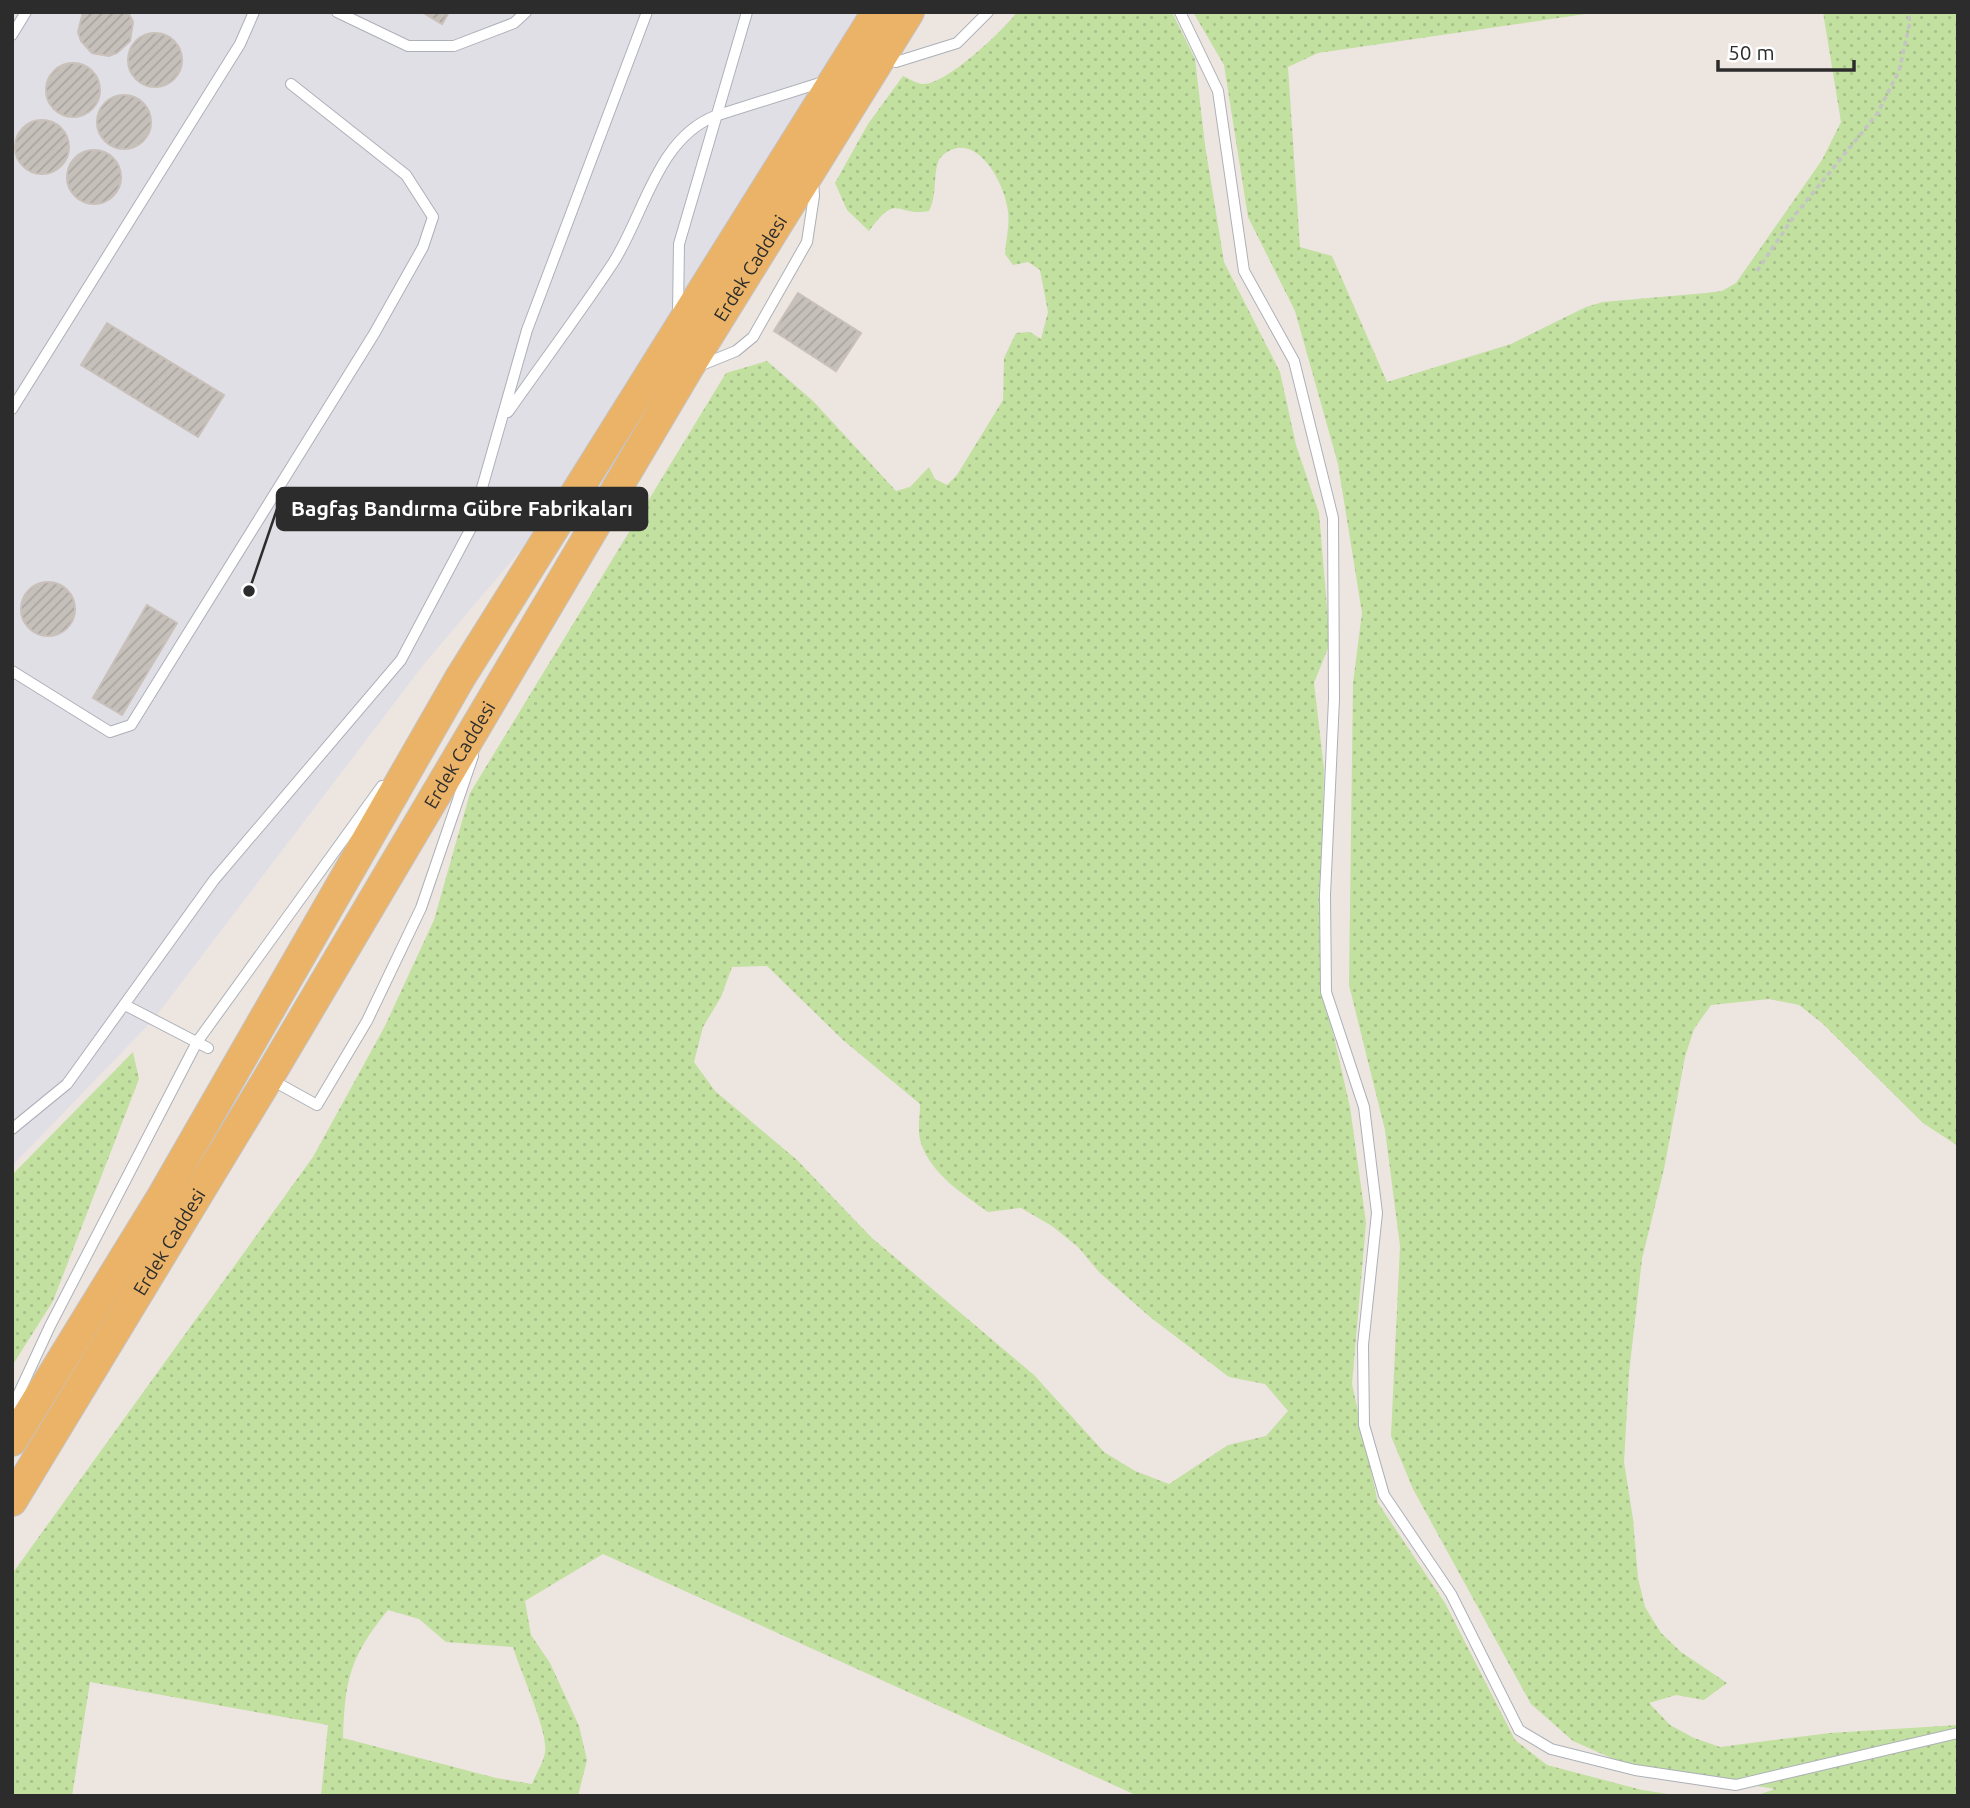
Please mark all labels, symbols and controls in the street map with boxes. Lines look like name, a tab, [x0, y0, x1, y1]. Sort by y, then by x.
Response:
scale bar	[1718, 28, 1854, 72]
text: 50 m	[1728, 40, 1775, 64]
street label: Erdek Caddesi	[709, 211, 791, 325]
callout: Bagfaş Bandırma Gübre Fabrikaları	[277, 488, 647, 530]
text: Bagfaş Bandırma Gübre Fabrikaları	[291, 496, 633, 520]
street label: Erdek Caddesi	[419, 697, 499, 812]
street label: Erdek Caddesi	[128, 1185, 210, 1299]

